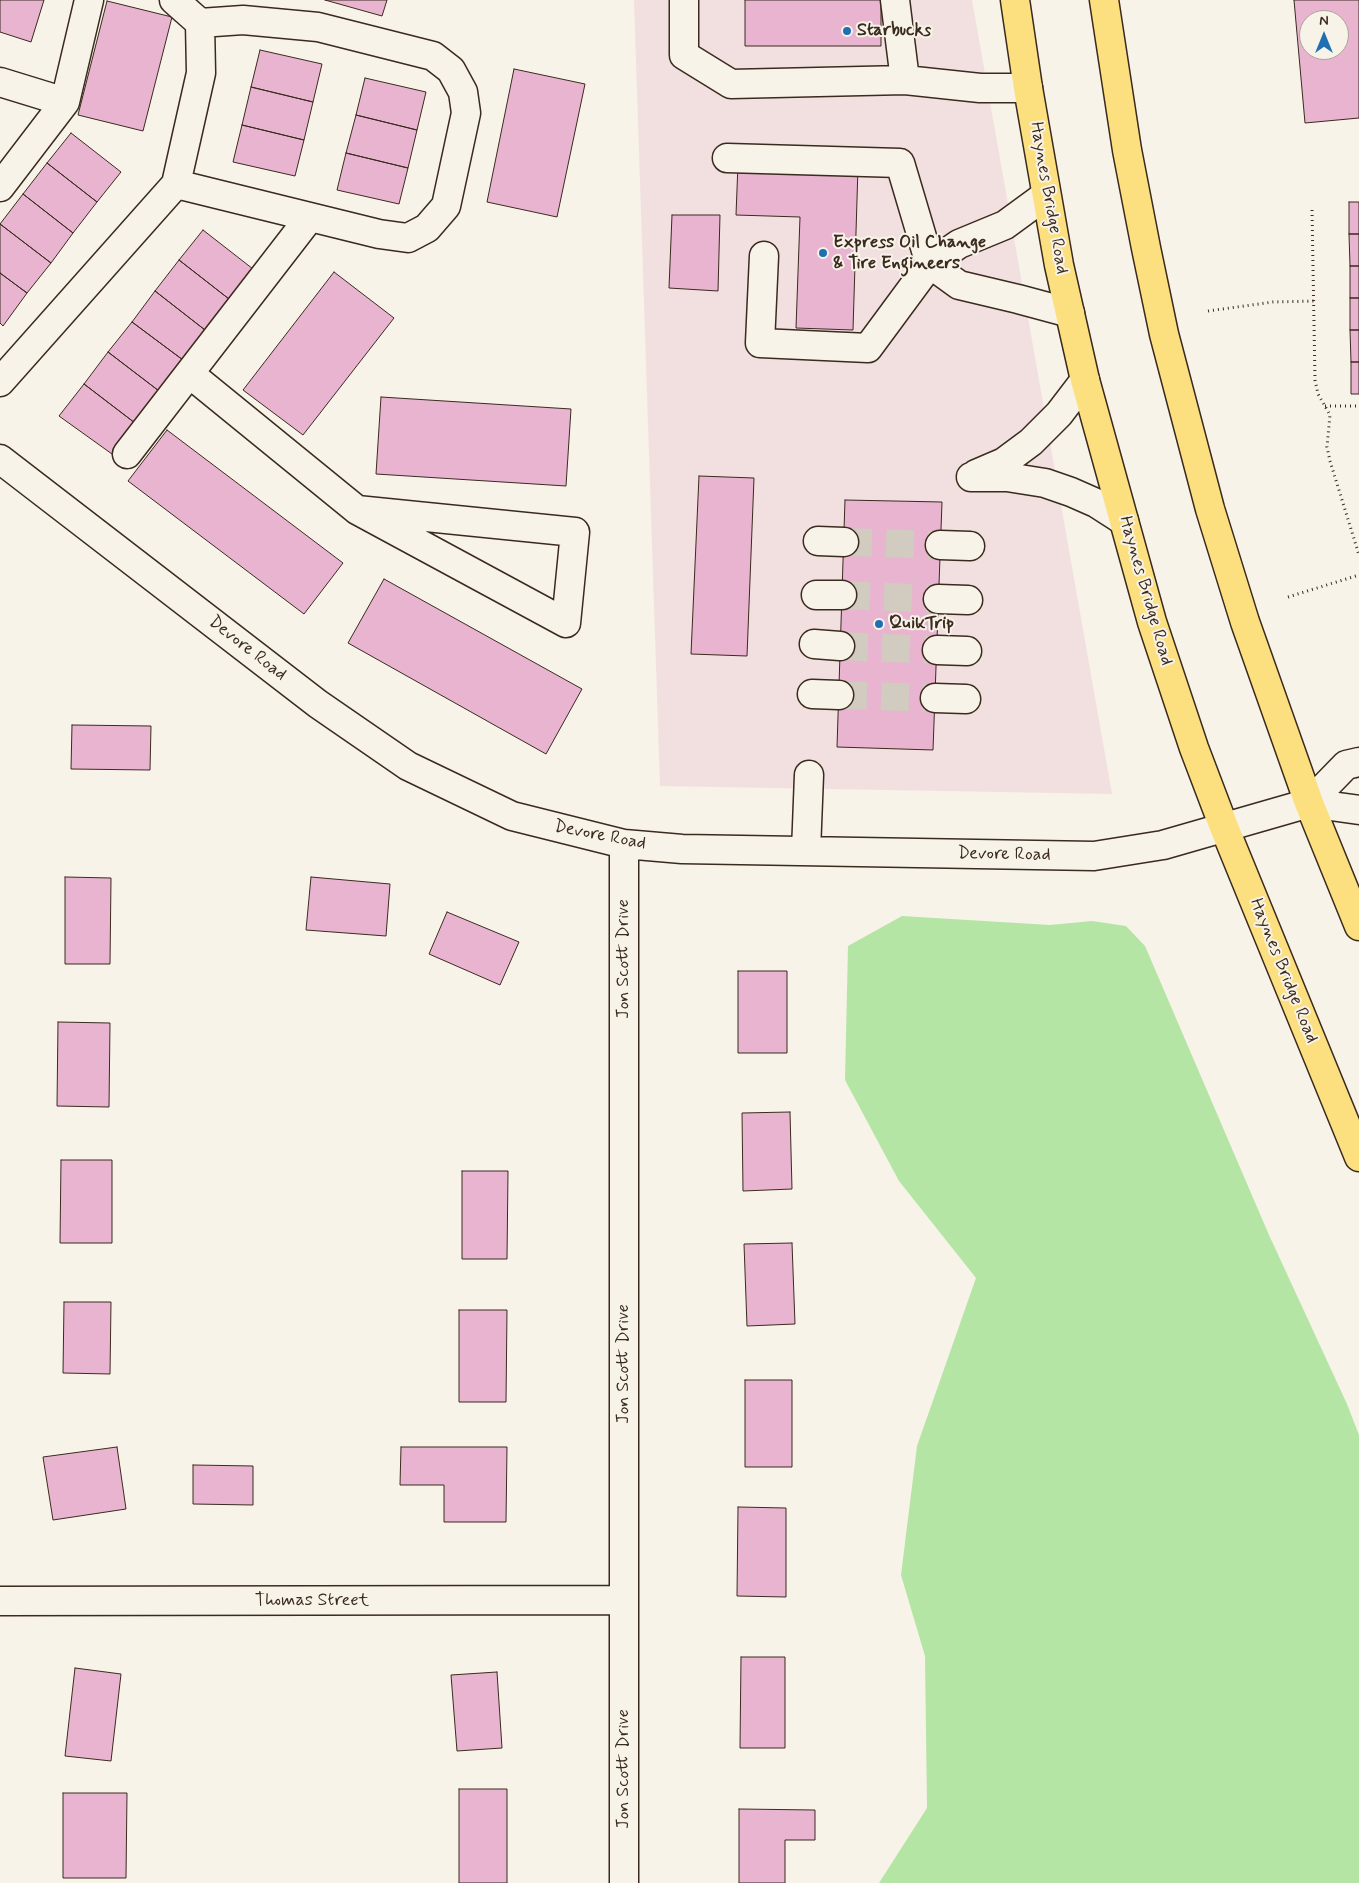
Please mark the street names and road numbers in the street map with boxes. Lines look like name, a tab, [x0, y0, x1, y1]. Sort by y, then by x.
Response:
street label: Haynes Bridge Road	[1024, 120, 1072, 276]
street label: Haynes Bridge Road	[1113, 514, 1177, 668]
street label: Devore Road	[204, 612, 290, 686]
street label: Devore Road	[552, 817, 648, 855]
street label: Devore Road	[957, 843, 1051, 867]
street label: Haynes Bridge Road	[1244, 895, 1322, 1047]
street label: Jon Scott Drive	[613, 899, 635, 1019]
street label: Jon Scott Drive	[613, 1304, 635, 1424]
street label: Thomas Street	[255, 1590, 369, 1612]
street label: Jon Scott Drive	[613, 1709, 635, 1829]

